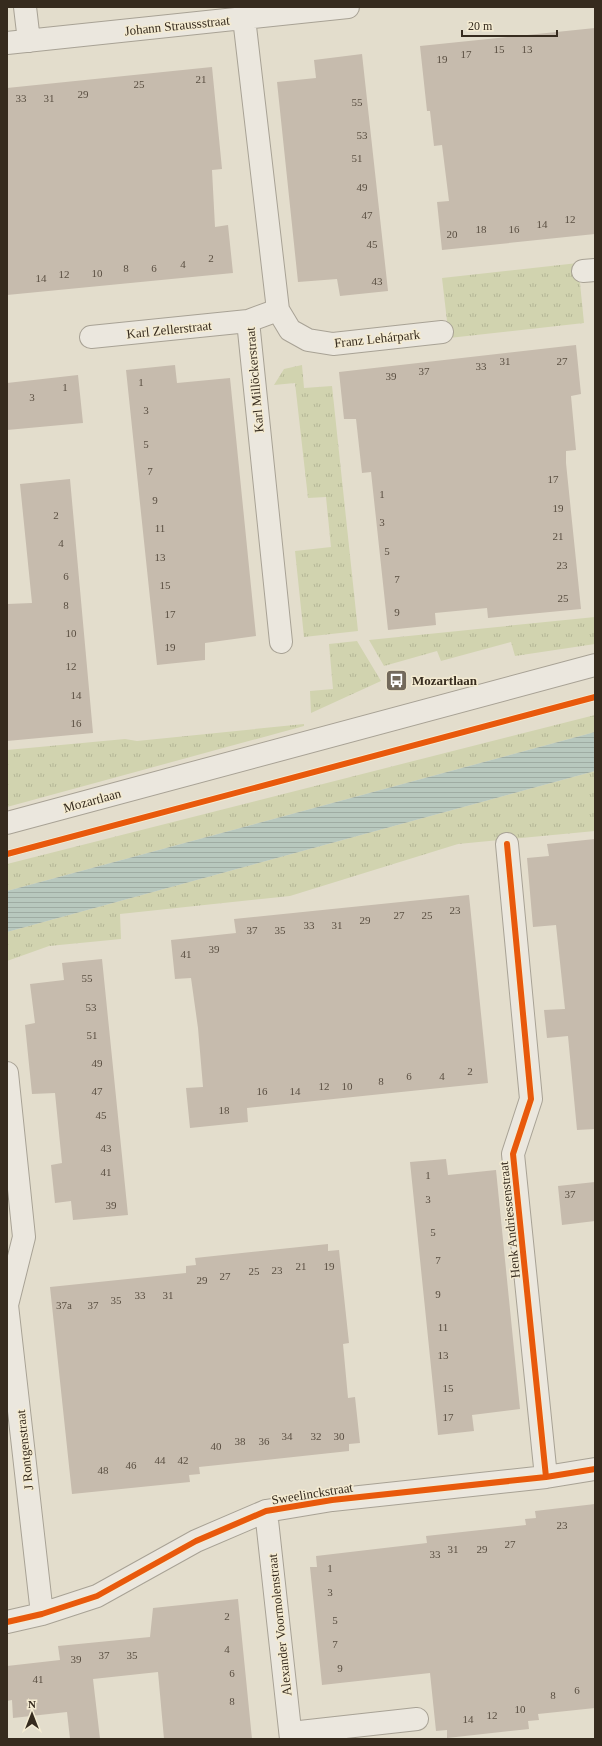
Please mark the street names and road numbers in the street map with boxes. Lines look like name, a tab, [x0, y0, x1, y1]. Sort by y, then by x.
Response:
street label: Johann Straussstraat	[124, 12, 231, 38]
street label: Karl Zellerstraat	[126, 318, 213, 341]
street label: Karl Millöckerstraat	[242, 326, 267, 433]
street label: Franz Lehárpark	[333, 326, 421, 350]
street label: Mozartlaan	[62, 785, 123, 815]
street label: Henk Andriessenstraat	[496, 1160, 523, 1279]
street label: J Rontgenstraat	[13, 1409, 36, 1491]
street label: Sweelinckstraat	[270, 1480, 354, 1507]
street label: Alexander Voormolenstraat	[265, 1553, 294, 1697]

